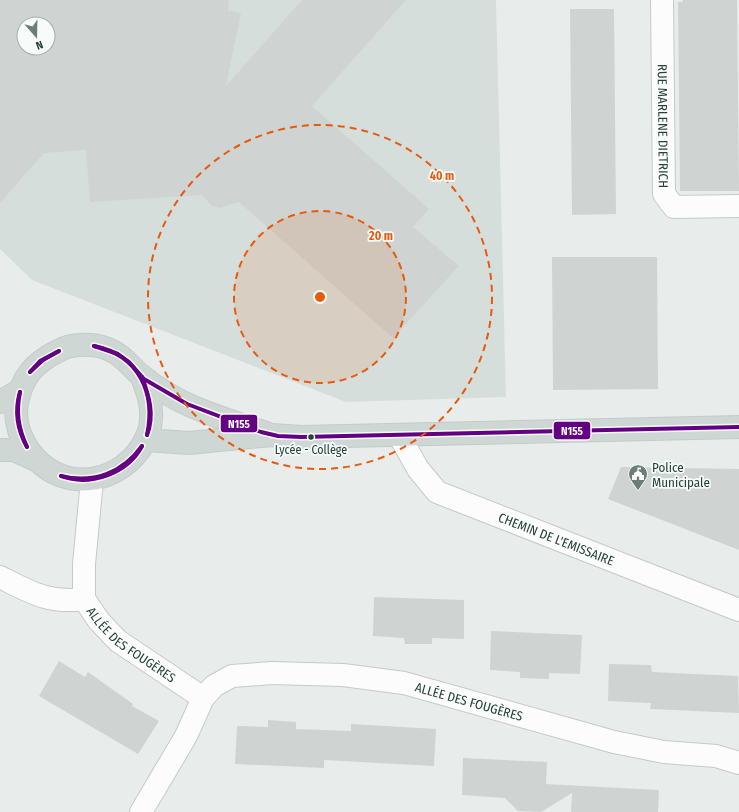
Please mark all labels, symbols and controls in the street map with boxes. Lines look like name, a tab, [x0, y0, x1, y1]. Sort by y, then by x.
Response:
north arrow	[16, 16, 56, 56]
text: N	[34, 38, 45, 52]
street label: RUE MARLENE DIETRICH	[655, 64, 671, 188]
text: 40 m	[430, 169, 454, 183]
text: 20 m	[368, 229, 393, 243]
centre of rings	[313, 290, 327, 304]
line badge: N155	[220, 414, 258, 433]
text: N155	[228, 418, 251, 431]
line badge: N155	[553, 421, 591, 440]
text: N155	[561, 425, 584, 438]
marker: Lycée - Collège	[306, 432, 316, 442]
place label: Lycée - Collège	[275, 443, 347, 457]
place label: Police Municipale	[652, 460, 710, 490]
public building icon: Police Municipale	[627, 463, 649, 491]
street label: CHEMIN DE L'EMISSAIRE	[496, 509, 616, 568]
street label: ALLÉE DES FOUGÈRES	[84, 604, 179, 685]
street label: ALLÉE DES FOUGÈRES	[413, 679, 525, 724]

